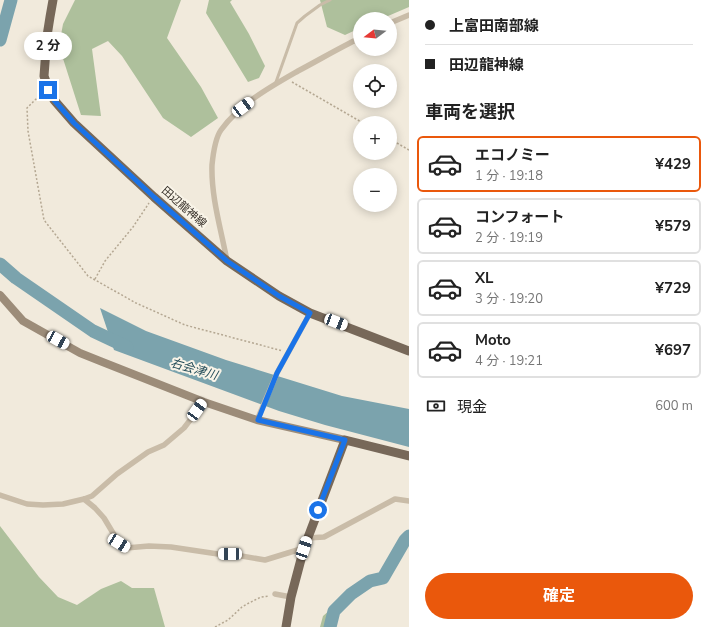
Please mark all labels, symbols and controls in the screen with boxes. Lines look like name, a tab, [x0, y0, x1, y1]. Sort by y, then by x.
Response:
north arrow	[353, 12, 397, 56]
map controls	[353, 12, 397, 212]
text: 上富田南部線	[449, 16, 539, 36]
callout: 2 分	[24, 32, 72, 60]
text: 2 分	[36, 37, 60, 55]
text: 田辺龍神線	[449, 55, 524, 75]
button: locate	[353, 64, 397, 108]
route end	[39, 81, 57, 99]
car	[230, 95, 256, 119]
text: 車両を選択	[425, 100, 515, 124]
button: +	[353, 116, 397, 160]
text: エコノミー	[475, 145, 550, 165]
icon: car	[427, 146, 463, 182]
text: ¥429	[655, 154, 691, 174]
text: 1 分 · 19:18	[475, 167, 543, 185]
button: −	[353, 168, 397, 212]
street label: 田辺龍神線	[158, 183, 210, 231]
text: コンフォート	[475, 207, 565, 227]
icon: car	[427, 208, 463, 244]
text: ¥579	[655, 216, 691, 236]
text: 2 分 · 19:19	[475, 229, 543, 247]
text: XL	[475, 268, 494, 288]
icon: car	[427, 270, 463, 306]
text: ¥729	[655, 278, 691, 298]
text: 3 分 · 19:20	[475, 290, 543, 308]
car	[323, 312, 349, 332]
car	[45, 329, 71, 351]
text: Moto	[475, 330, 511, 350]
icon: car	[427, 332, 463, 368]
text: ¥697	[655, 340, 691, 360]
text: 4 分 · 19:21	[475, 352, 543, 370]
water label: 右会津川	[169, 355, 221, 384]
icon: cash	[425, 395, 447, 417]
car	[185, 397, 209, 423]
text: 現金	[457, 397, 487, 417]
text: 600 m	[655, 397, 693, 415]
route start	[309, 501, 327, 519]
car	[106, 532, 132, 554]
car	[295, 535, 313, 561]
car	[218, 548, 242, 560]
button: 確定	[425, 573, 693, 619]

